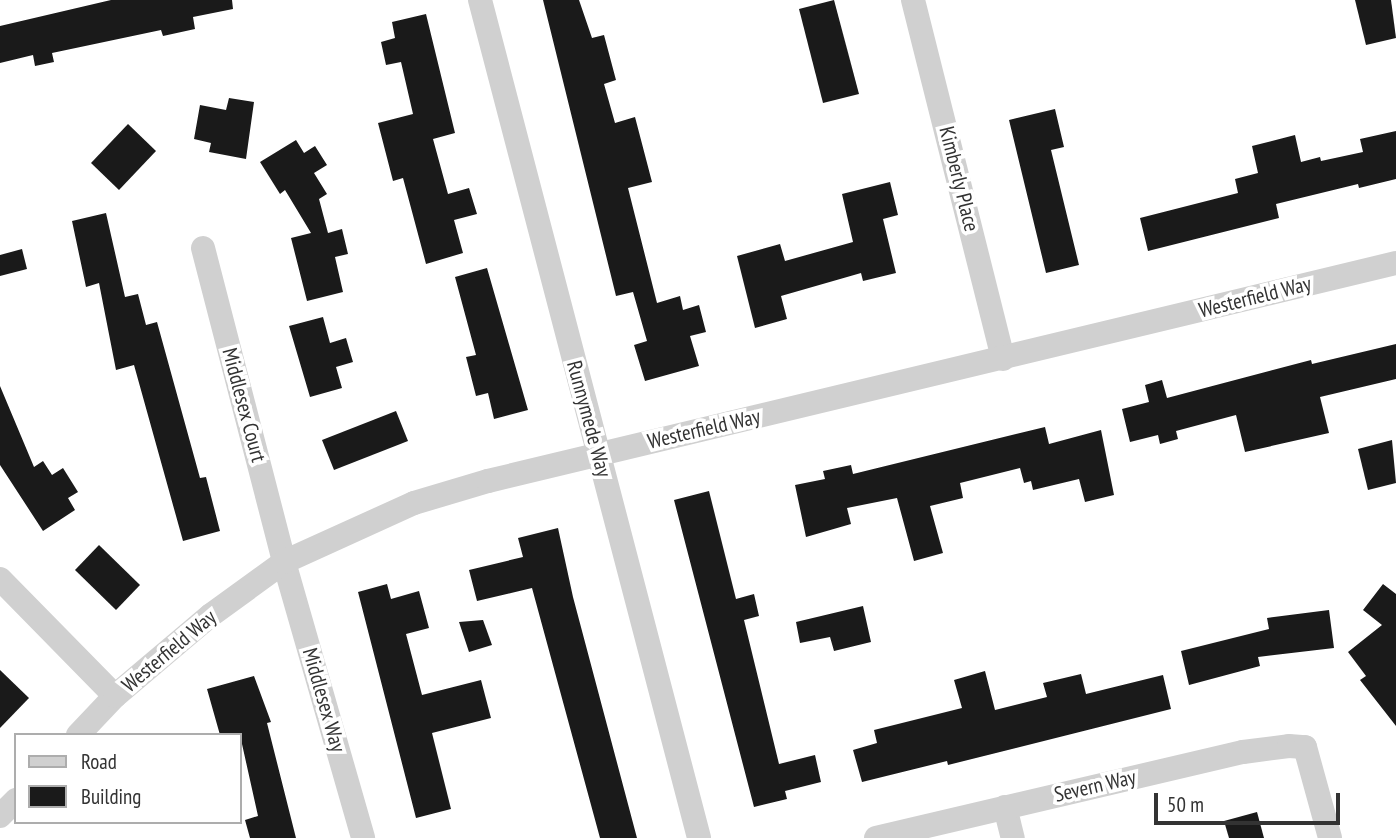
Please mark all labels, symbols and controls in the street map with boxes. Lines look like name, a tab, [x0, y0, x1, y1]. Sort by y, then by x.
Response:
street label: Kimberly Place	[934, 124, 984, 234]
street label: Westerfield Way	[1196, 271, 1314, 323]
street label: Middlesex Court	[217, 345, 271, 465]
street label: Runnymede Way	[561, 358, 617, 480]
street label: Westerfield Way	[645, 404, 763, 454]
street label: Westerfield Way	[117, 604, 221, 698]
street label: Middlesex Way	[297, 645, 351, 755]
legend	[14, 733, 242, 824]
text: Road	[81, 748, 117, 775]
street label: Severn Way	[1052, 764, 1138, 808]
scale bar	[1158, 778, 1344, 822]
text: Building	[81, 783, 141, 810]
text: 50 m	[1167, 791, 1204, 818]

